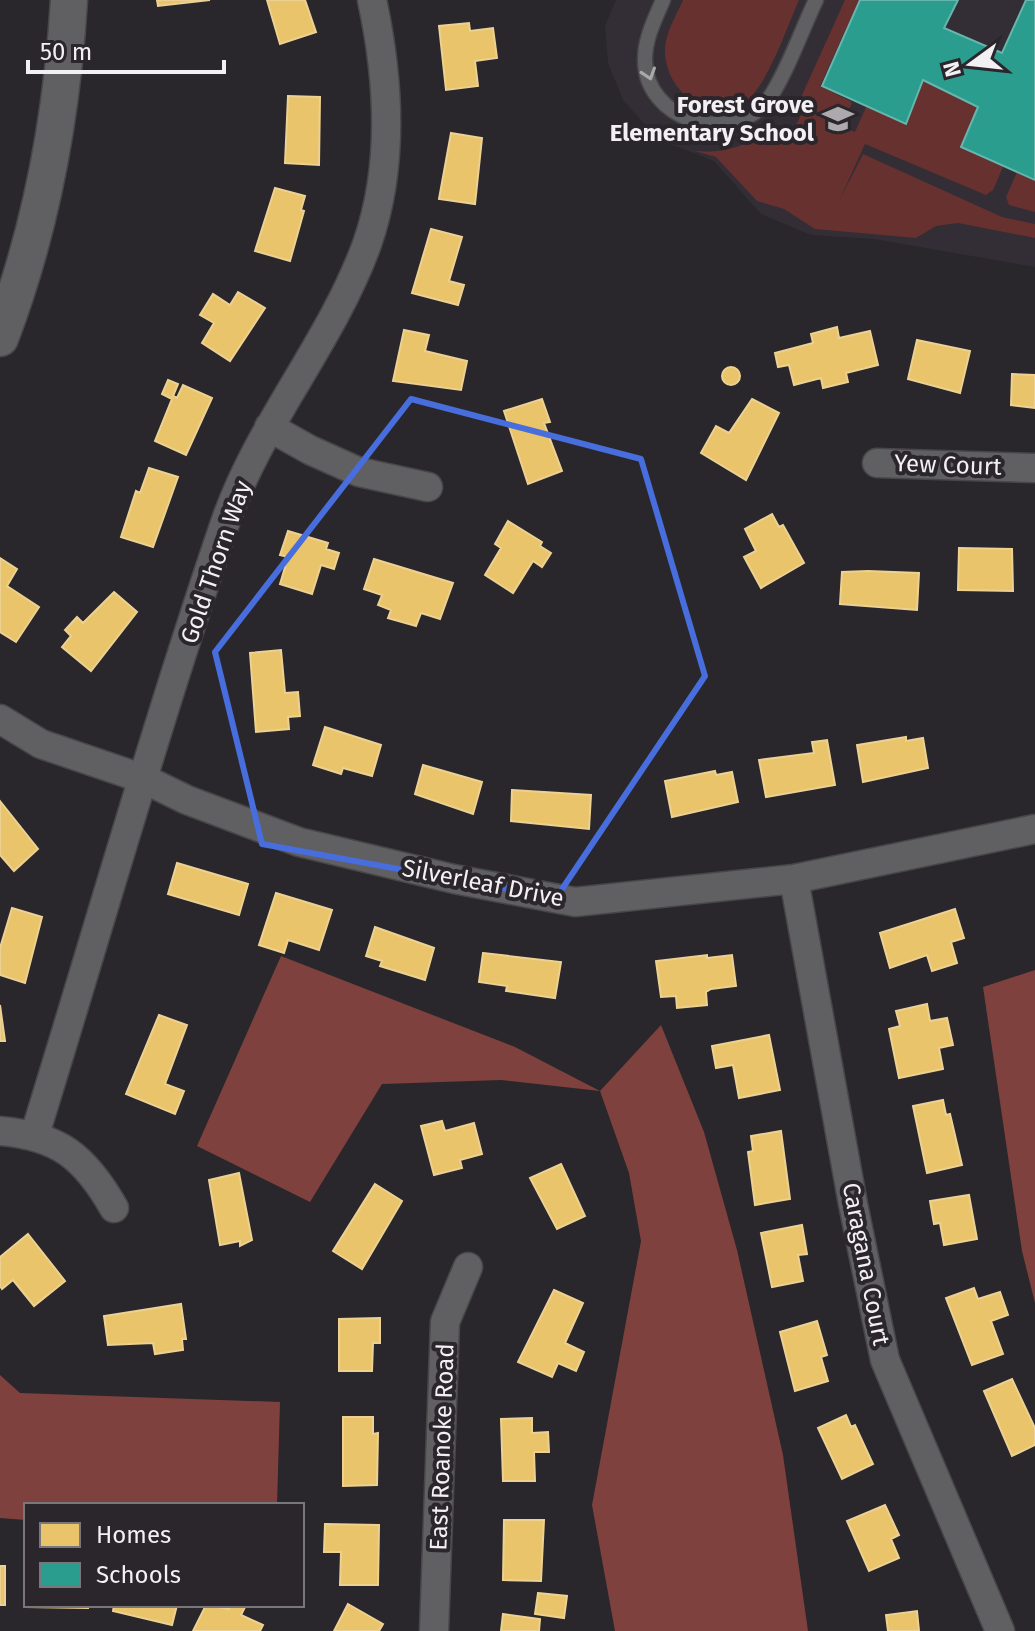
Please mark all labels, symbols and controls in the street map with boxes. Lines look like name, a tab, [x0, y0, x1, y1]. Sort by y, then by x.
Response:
scale bar	[28, 24, 224, 74]
north arrow	[931, 24, 1011, 104]
text: 50 m	[40, 38, 92, 66]
text: N	[937, 59, 967, 80]
one-way arrow	[639, 66, 655, 80]
place label: Forest Grove Elementary School	[610, 91, 815, 147]
school or university icon: Forest Grove Elementary School	[821, 102, 855, 136]
street label: Yew Court	[894, 449, 1002, 481]
street label: Gold Thorn Way	[175, 477, 257, 647]
street label: Silverleaf Drive	[400, 854, 566, 912]
street label: Caragana Court	[837, 1180, 896, 1348]
street label: East Roanoke Road	[424, 1343, 460, 1551]
legend	[24, 1503, 304, 1607]
text: Homes	[96, 1521, 171, 1549]
text: Schools	[96, 1561, 181, 1589]

